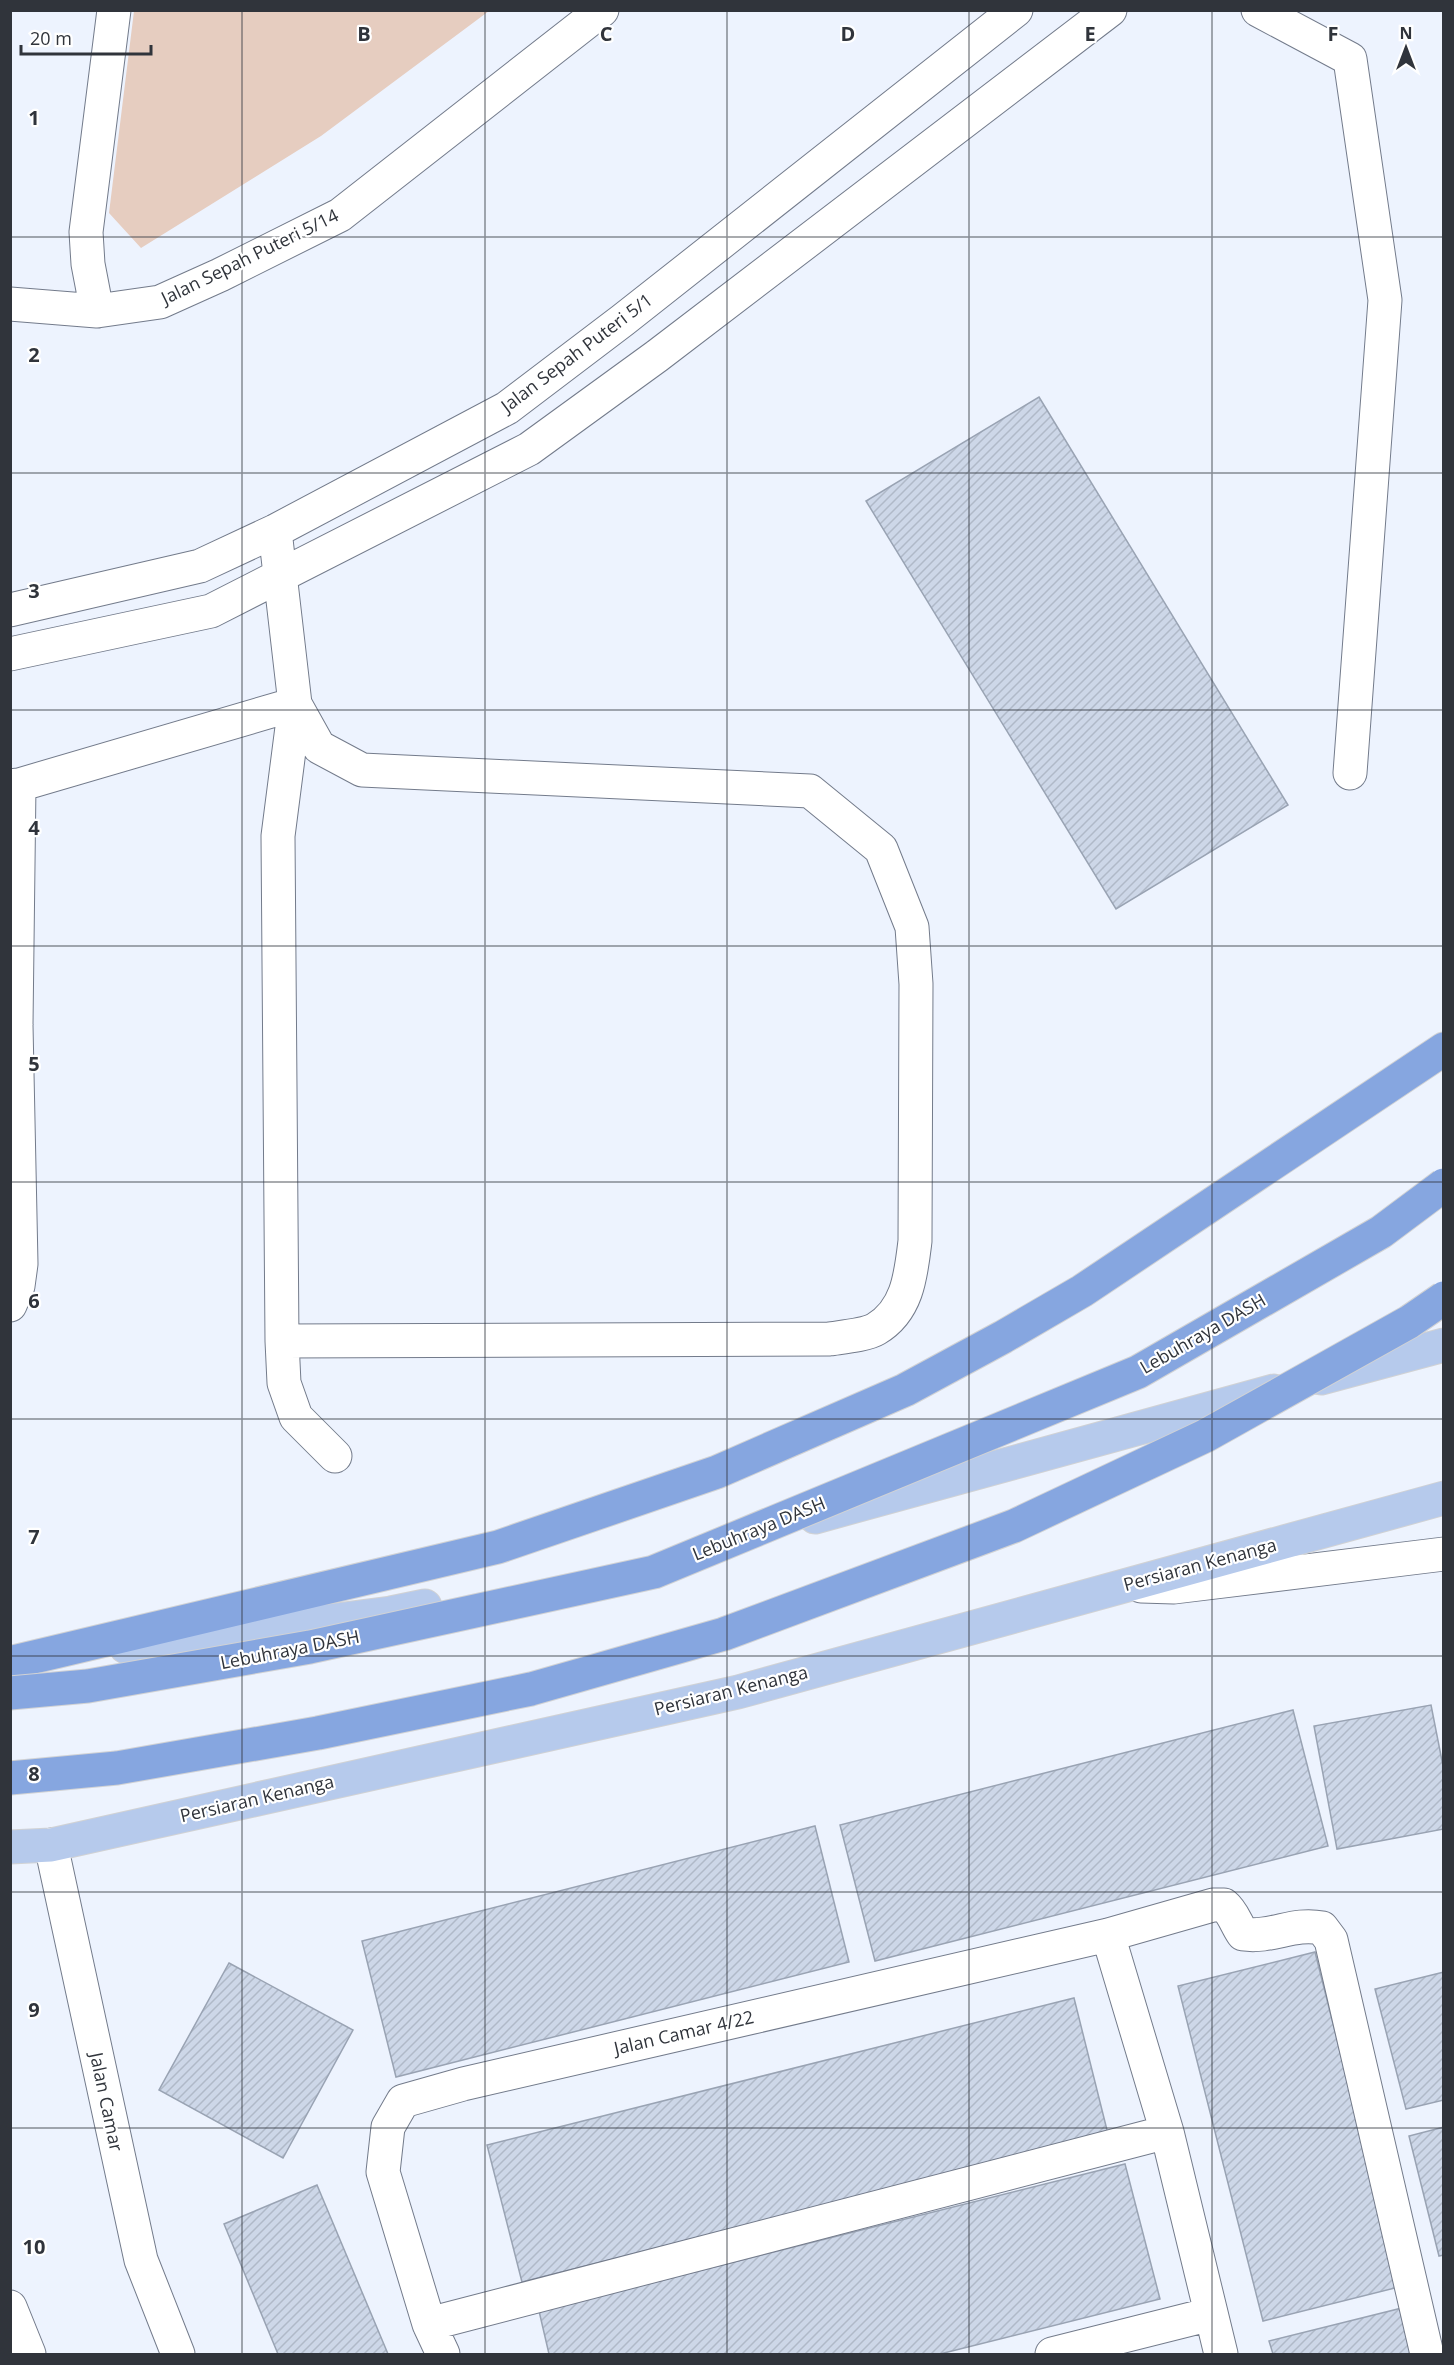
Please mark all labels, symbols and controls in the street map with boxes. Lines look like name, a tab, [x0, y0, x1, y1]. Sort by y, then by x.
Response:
scale bar	[21, 18, 152, 56]
north arrow	[1376, 18, 1436, 78]
text: B	[357, 20, 371, 47]
text: C	[600, 20, 613, 47]
text: D	[841, 20, 855, 47]
text: E	[1084, 20, 1096, 47]
text: F	[1328, 20, 1338, 47]
text: N	[1399, 22, 1413, 44]
text: 20 m	[30, 26, 72, 50]
text: 1	[28, 104, 40, 131]
street label: Jalan Sepah Puteri 5/14	[155, 203, 342, 310]
street label: Jalan Sepah Puteri 5/1	[494, 287, 657, 418]
text: 2	[28, 341, 40, 368]
text: 3	[28, 577, 40, 604]
text: 4	[28, 814, 40, 841]
text: 5	[28, 1050, 40, 1077]
text: 6	[28, 1287, 40, 1314]
street label: Lebuhraya DASH	[1135, 1287, 1270, 1379]
street label: Lebuhraya DASH	[689, 1490, 829, 1566]
text: 7	[28, 1523, 40, 1550]
street label: Persiaran Kenanga	[1121, 1532, 1279, 1596]
street label: Lebuhraya DASH	[218, 1624, 361, 1674]
street label: Persiaran Kenanga	[651, 1659, 810, 1721]
text: 8	[28, 1760, 40, 1787]
street label: Persiaran Kenanga	[177, 1769, 336, 1827]
text: 9	[28, 1996, 40, 2023]
street label: Jalan Camar 4/22	[610, 2004, 756, 2060]
street label: Jalan Camar	[84, 2048, 129, 2154]
text: 10	[23, 2233, 45, 2260]

